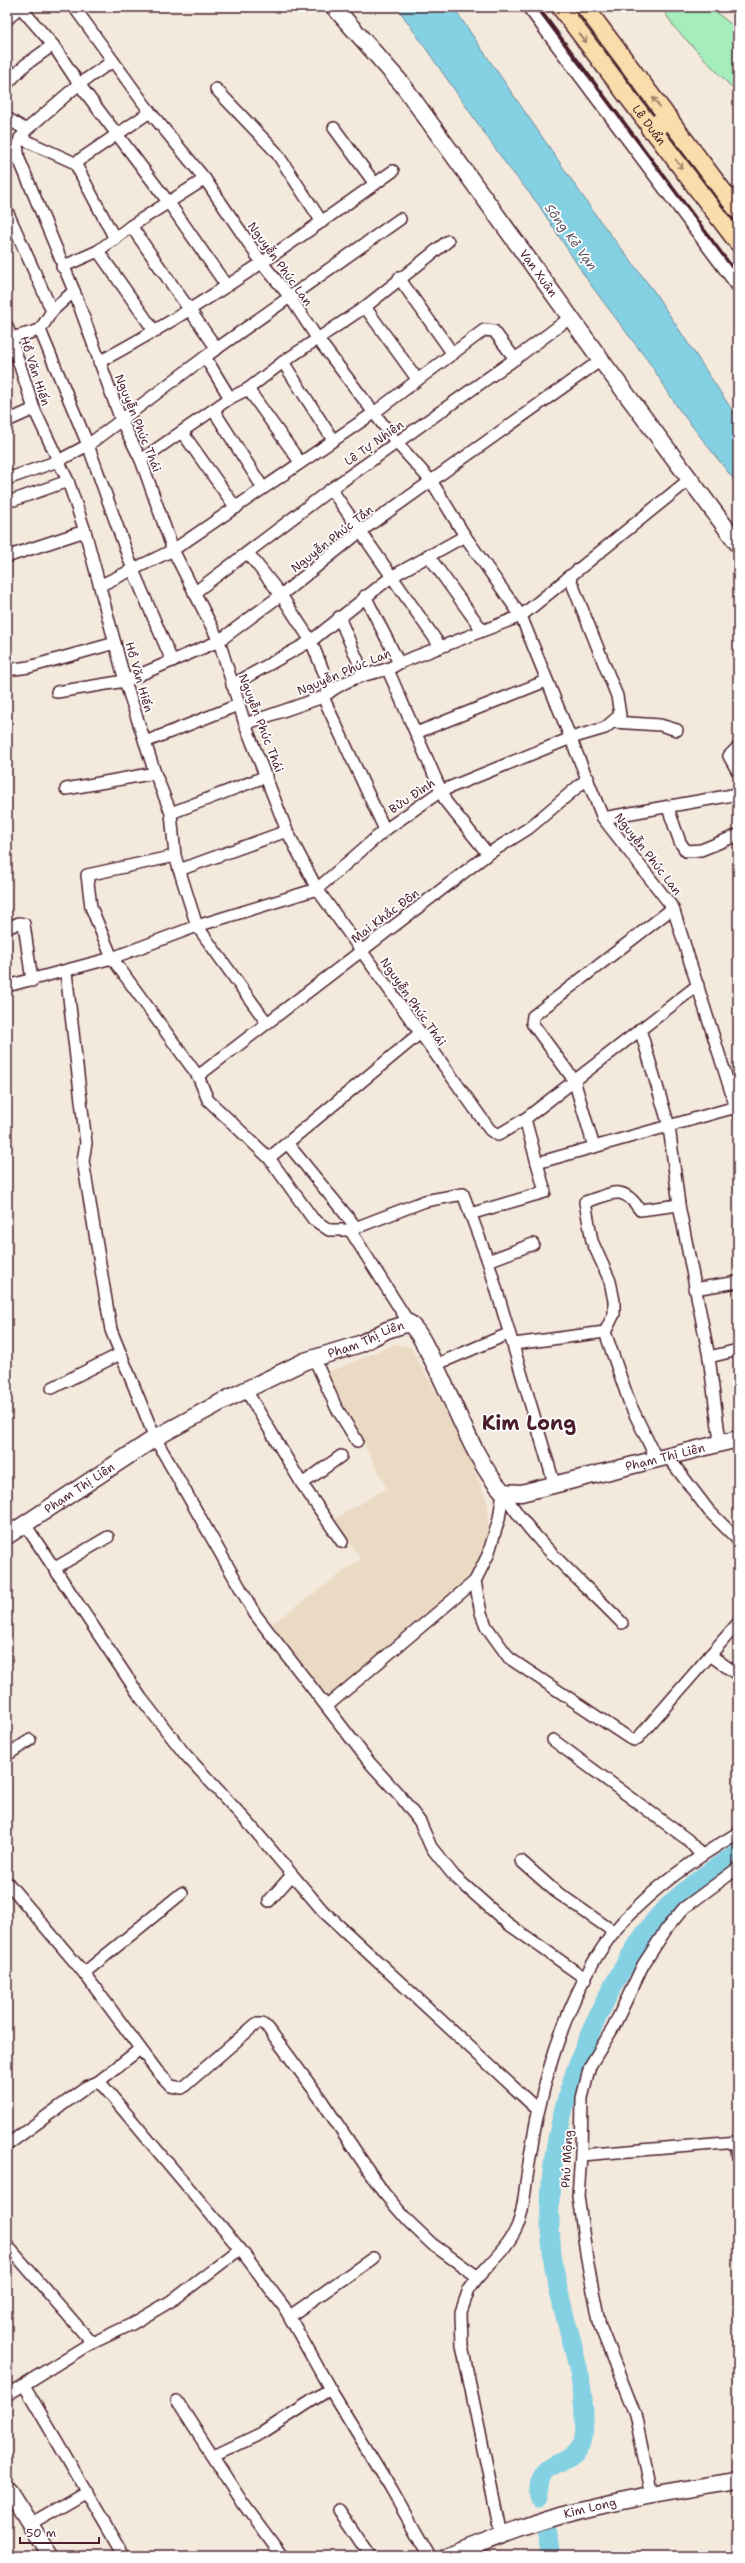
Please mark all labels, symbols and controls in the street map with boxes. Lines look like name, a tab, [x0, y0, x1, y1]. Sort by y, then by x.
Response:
one-way arrow	[579, 32, 588, 43]
one-way arrow	[652, 96, 660, 107]
street label: Lê Duẩn	[629, 102, 670, 149]
one-way arrow	[674, 159, 683, 170]
water label: Sông Kẻ Vạn	[541, 200, 601, 274]
street label: Nguyễn Phúc Lan	[244, 219, 316, 309]
street label: Vạn Xuân	[516, 246, 561, 300]
street label: Hồ Văn Hiến	[16, 334, 54, 408]
street label: Nguyễn Phúc Thái	[111, 372, 165, 474]
street label: Lê Tự Nhiên	[341, 417, 407, 469]
street label: Nguyễn Phúc Tần	[287, 502, 377, 576]
street label: Hồ Văn Hiến	[121, 640, 157, 714]
street label: Nguyễn Phúc Lan	[295, 645, 393, 699]
street label: Nguyễn Phúc Thái	[235, 671, 287, 775]
street label: Bửu Đình	[386, 775, 438, 817]
street label: Nguyễn Phúc Lan	[611, 810, 685, 898]
street label: Mai Khắc Đôn	[348, 885, 422, 947]
street label: Nguyễn Phúc Thái	[377, 955, 449, 1049]
street label: Phạm Thị Liên	[326, 1317, 406, 1362]
district label: Kim Long	[482, 1410, 576, 1436]
street label: Phạm Thị Liên	[624, 1440, 706, 1475]
street label: Phạm Thị Liên	[41, 1459, 118, 1517]
street label: Phú Mộng	[557, 2129, 577, 2189]
street label: Kim Long	[562, 2494, 618, 2522]
scale bar	[20, 2519, 99, 2545]
text: 50 m	[26, 2525, 56, 2541]

